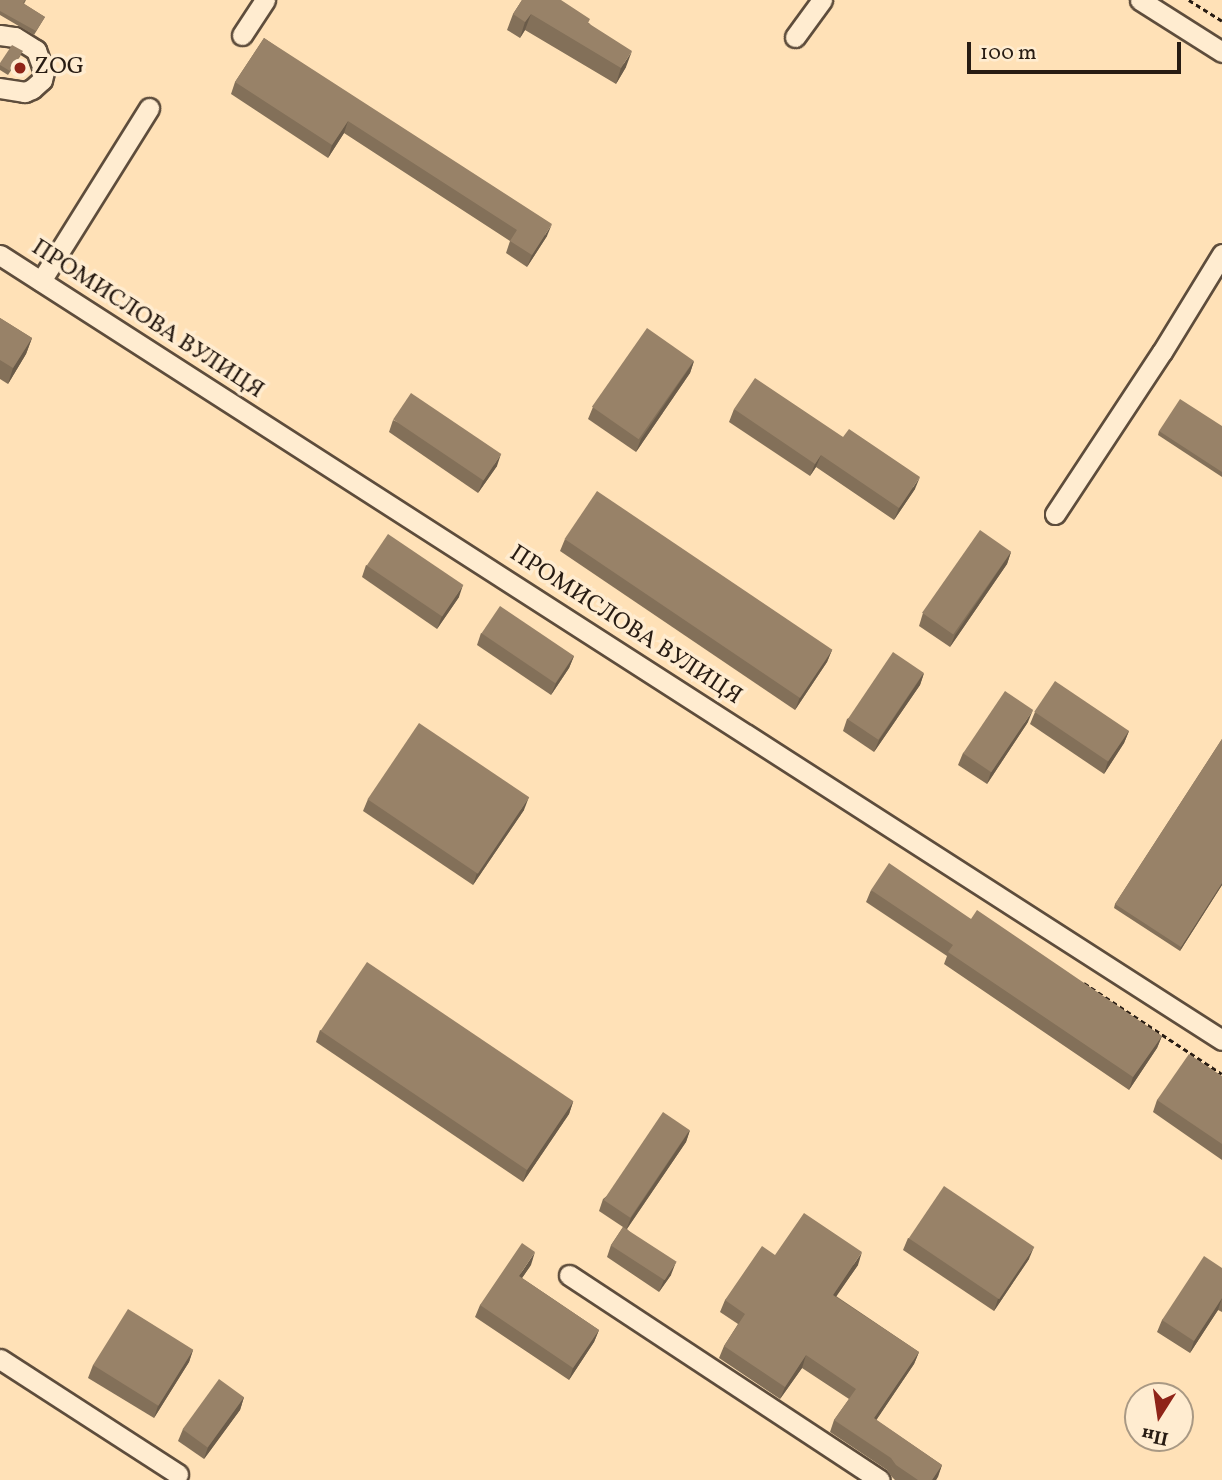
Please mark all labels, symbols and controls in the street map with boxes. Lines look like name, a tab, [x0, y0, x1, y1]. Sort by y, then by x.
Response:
scale bar	[970, 28, 1184, 72]
text: 100 m	[980, 39, 1037, 68]
place label: ZOG	[34, 54, 84, 82]
marker: ZOG	[12, 60, 28, 76]
street label: ПРОМИСЛОВА ВУЛИЦЯ	[25, 234, 269, 406]
street label: ПРОМИСЛОВА ВУЛИЦЯ	[503, 540, 747, 712]
north arrow	[1124, 1382, 1194, 1452]
text: Пн	[1139, 1420, 1171, 1451]

